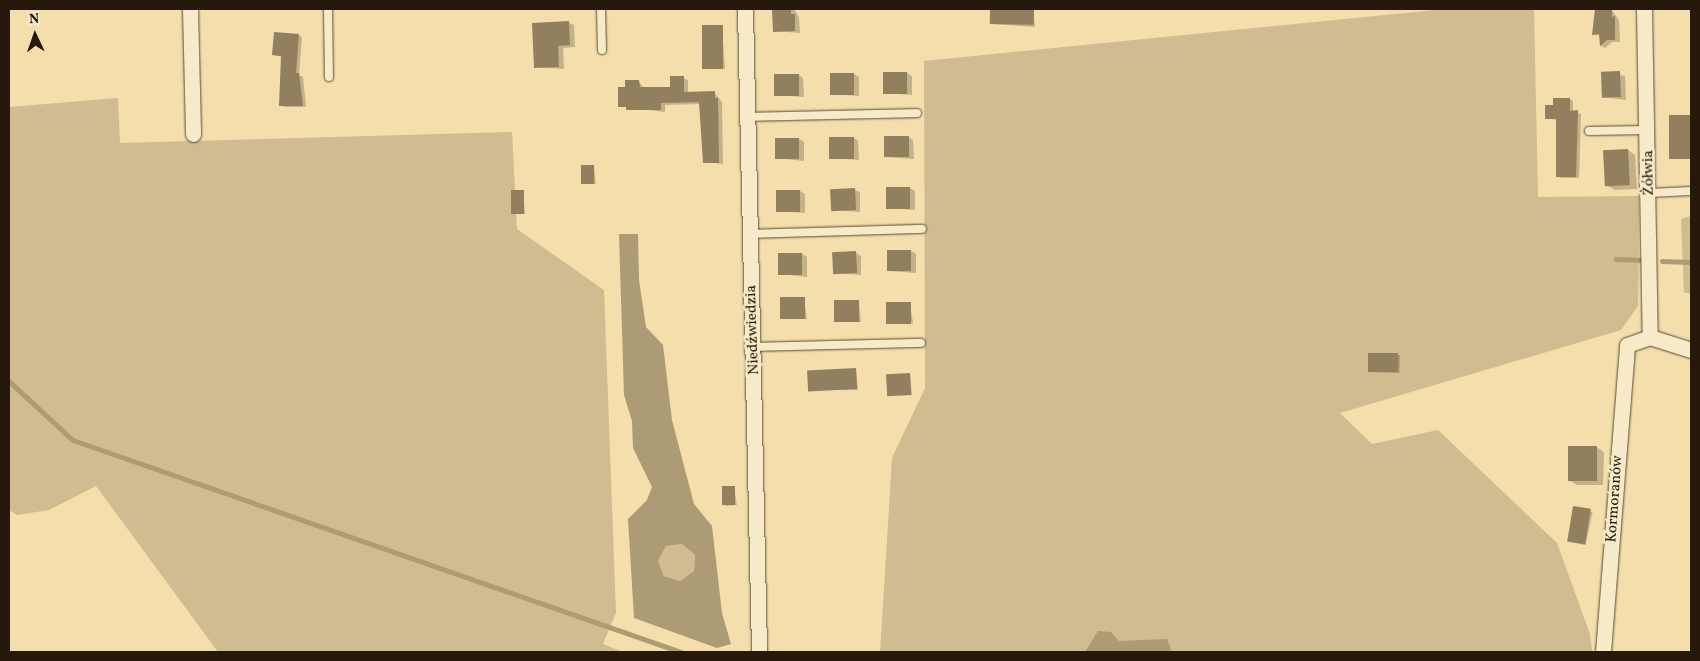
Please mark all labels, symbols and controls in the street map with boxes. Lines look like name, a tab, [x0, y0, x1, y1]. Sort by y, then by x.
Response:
north arrow	[10, 10, 60, 60]
text: N	[29, 10, 40, 29]
street label: Żółwia	[1640, 150, 1658, 196]
street label: Niedźwiedzia	[742, 285, 764, 375]
street label: Kormoranów	[1603, 455, 1627, 543]

